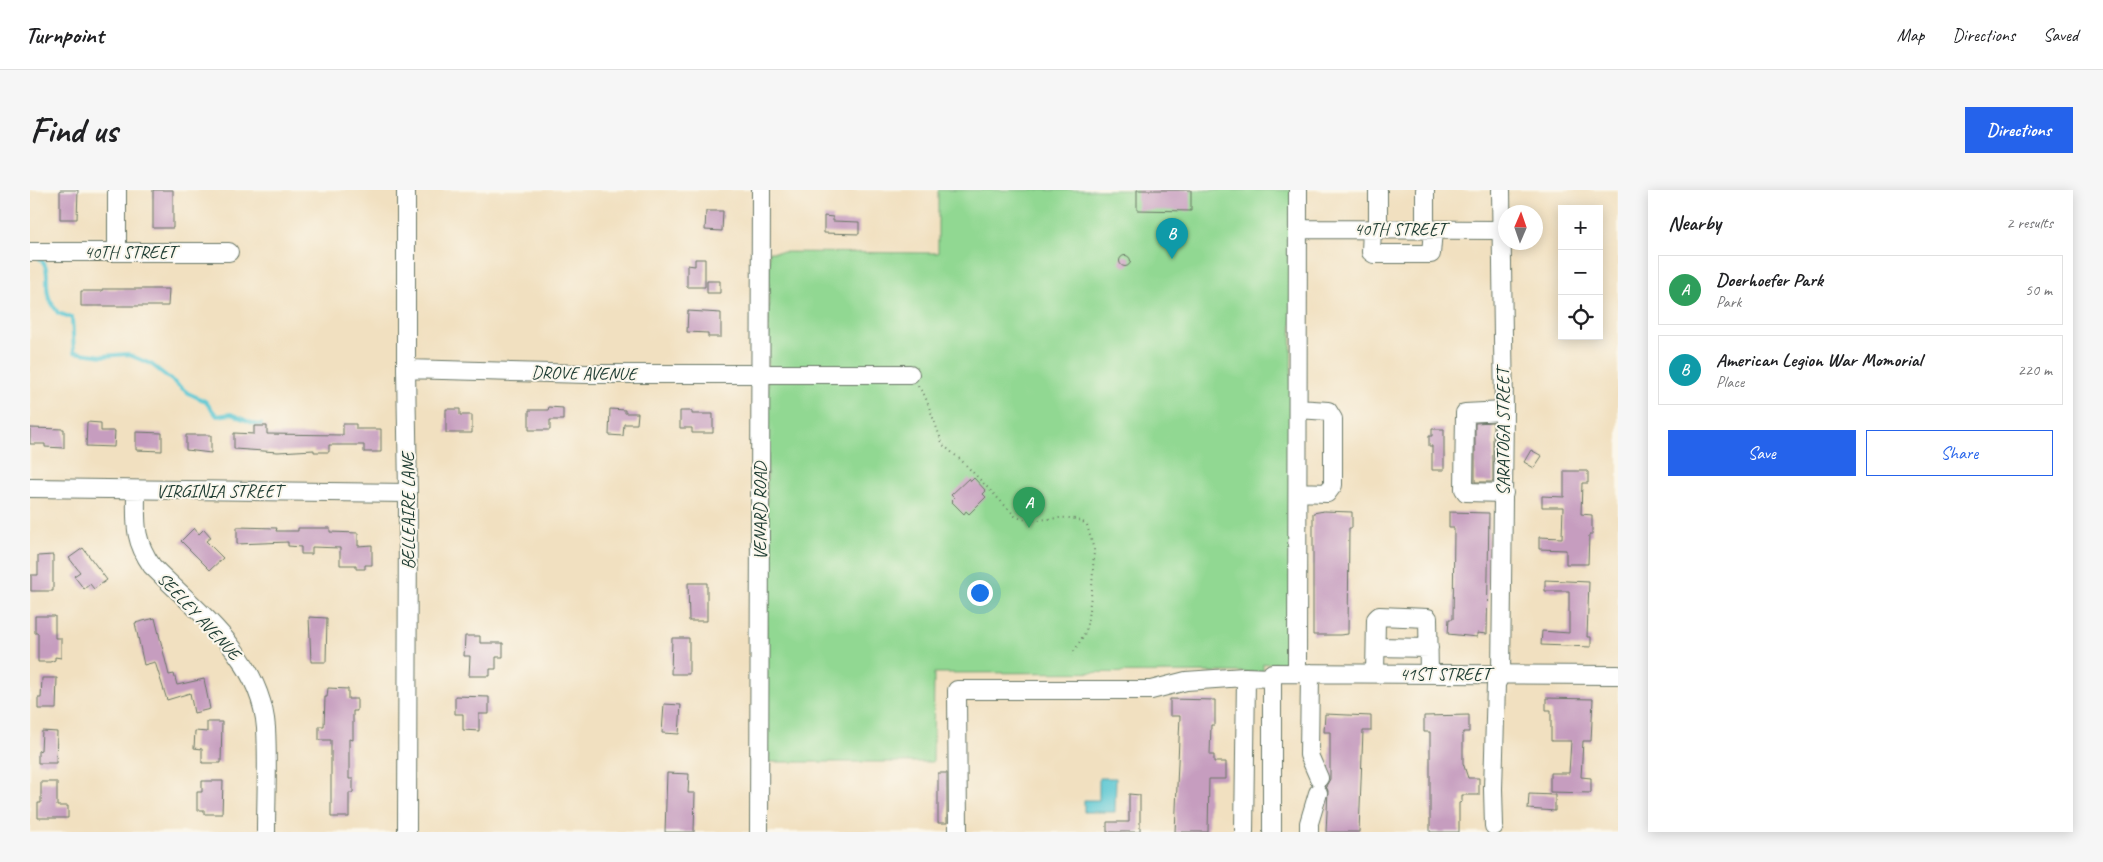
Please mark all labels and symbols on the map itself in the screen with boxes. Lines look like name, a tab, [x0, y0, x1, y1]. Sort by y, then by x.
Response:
north arrow	[1498, 205, 1543, 250]
pin: B	[1156, 218, 1188, 259]
street label: 40TH STREET	[1354, 218, 1451, 240]
street label: 40TH STREET	[84, 241, 181, 263]
street label: DROVE AVENUE	[531, 361, 639, 385]
street label: SARATOGA STREET	[1492, 363, 1514, 496]
street label: BELLEAIRE LANE	[397, 450, 419, 570]
street label: VENARD ROAD	[749, 460, 771, 560]
street label: VIRGINIA STREET	[156, 480, 287, 502]
pin: A	[1013, 487, 1045, 528]
street label: SEELEY AVENUE	[153, 568, 247, 666]
your location	[967, 580, 993, 606]
street label: 41ST STREET	[1400, 663, 1495, 685]

